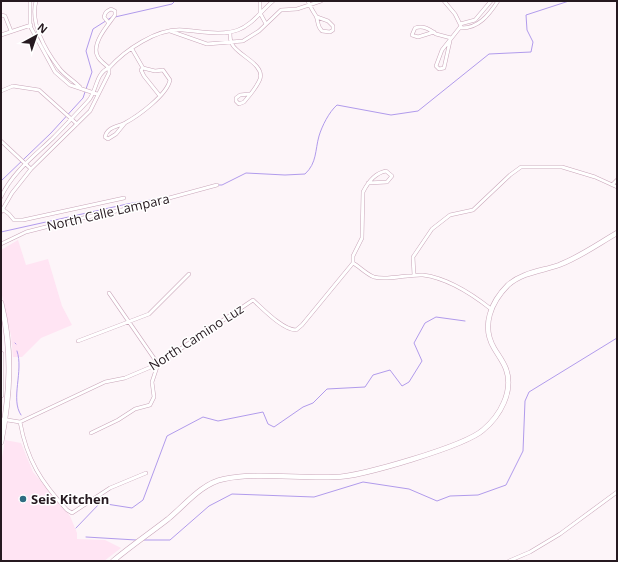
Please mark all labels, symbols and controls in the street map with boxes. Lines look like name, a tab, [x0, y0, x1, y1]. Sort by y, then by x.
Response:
north arrow	[16, 16, 56, 56]
text: N	[34, 19, 51, 37]
street label: North Calle Lampara	[45, 189, 171, 235]
street label: North Camino Luz	[145, 300, 247, 374]
place label: Seis Kitchen	[31, 490, 109, 508]
marker: Seis Kitchen	[18, 494, 28, 504]

